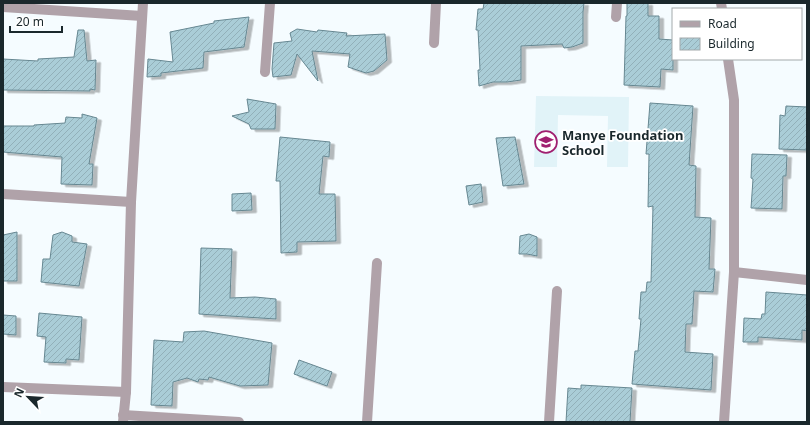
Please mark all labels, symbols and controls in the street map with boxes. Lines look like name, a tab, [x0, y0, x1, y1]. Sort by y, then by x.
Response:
scale bar	[10, 8, 62, 34]
legend	[672, 8, 802, 60]
text: 20 m	[16, 13, 44, 30]
text: Road	[708, 15, 737, 32]
text: Building	[708, 35, 755, 52]
place label: Manye Foundation School	[562, 126, 683, 159]
school or university icon: Manye Foundation School	[533, 129, 559, 155]
north arrow	[8, 377, 48, 417]
text: N	[10, 385, 27, 400]

